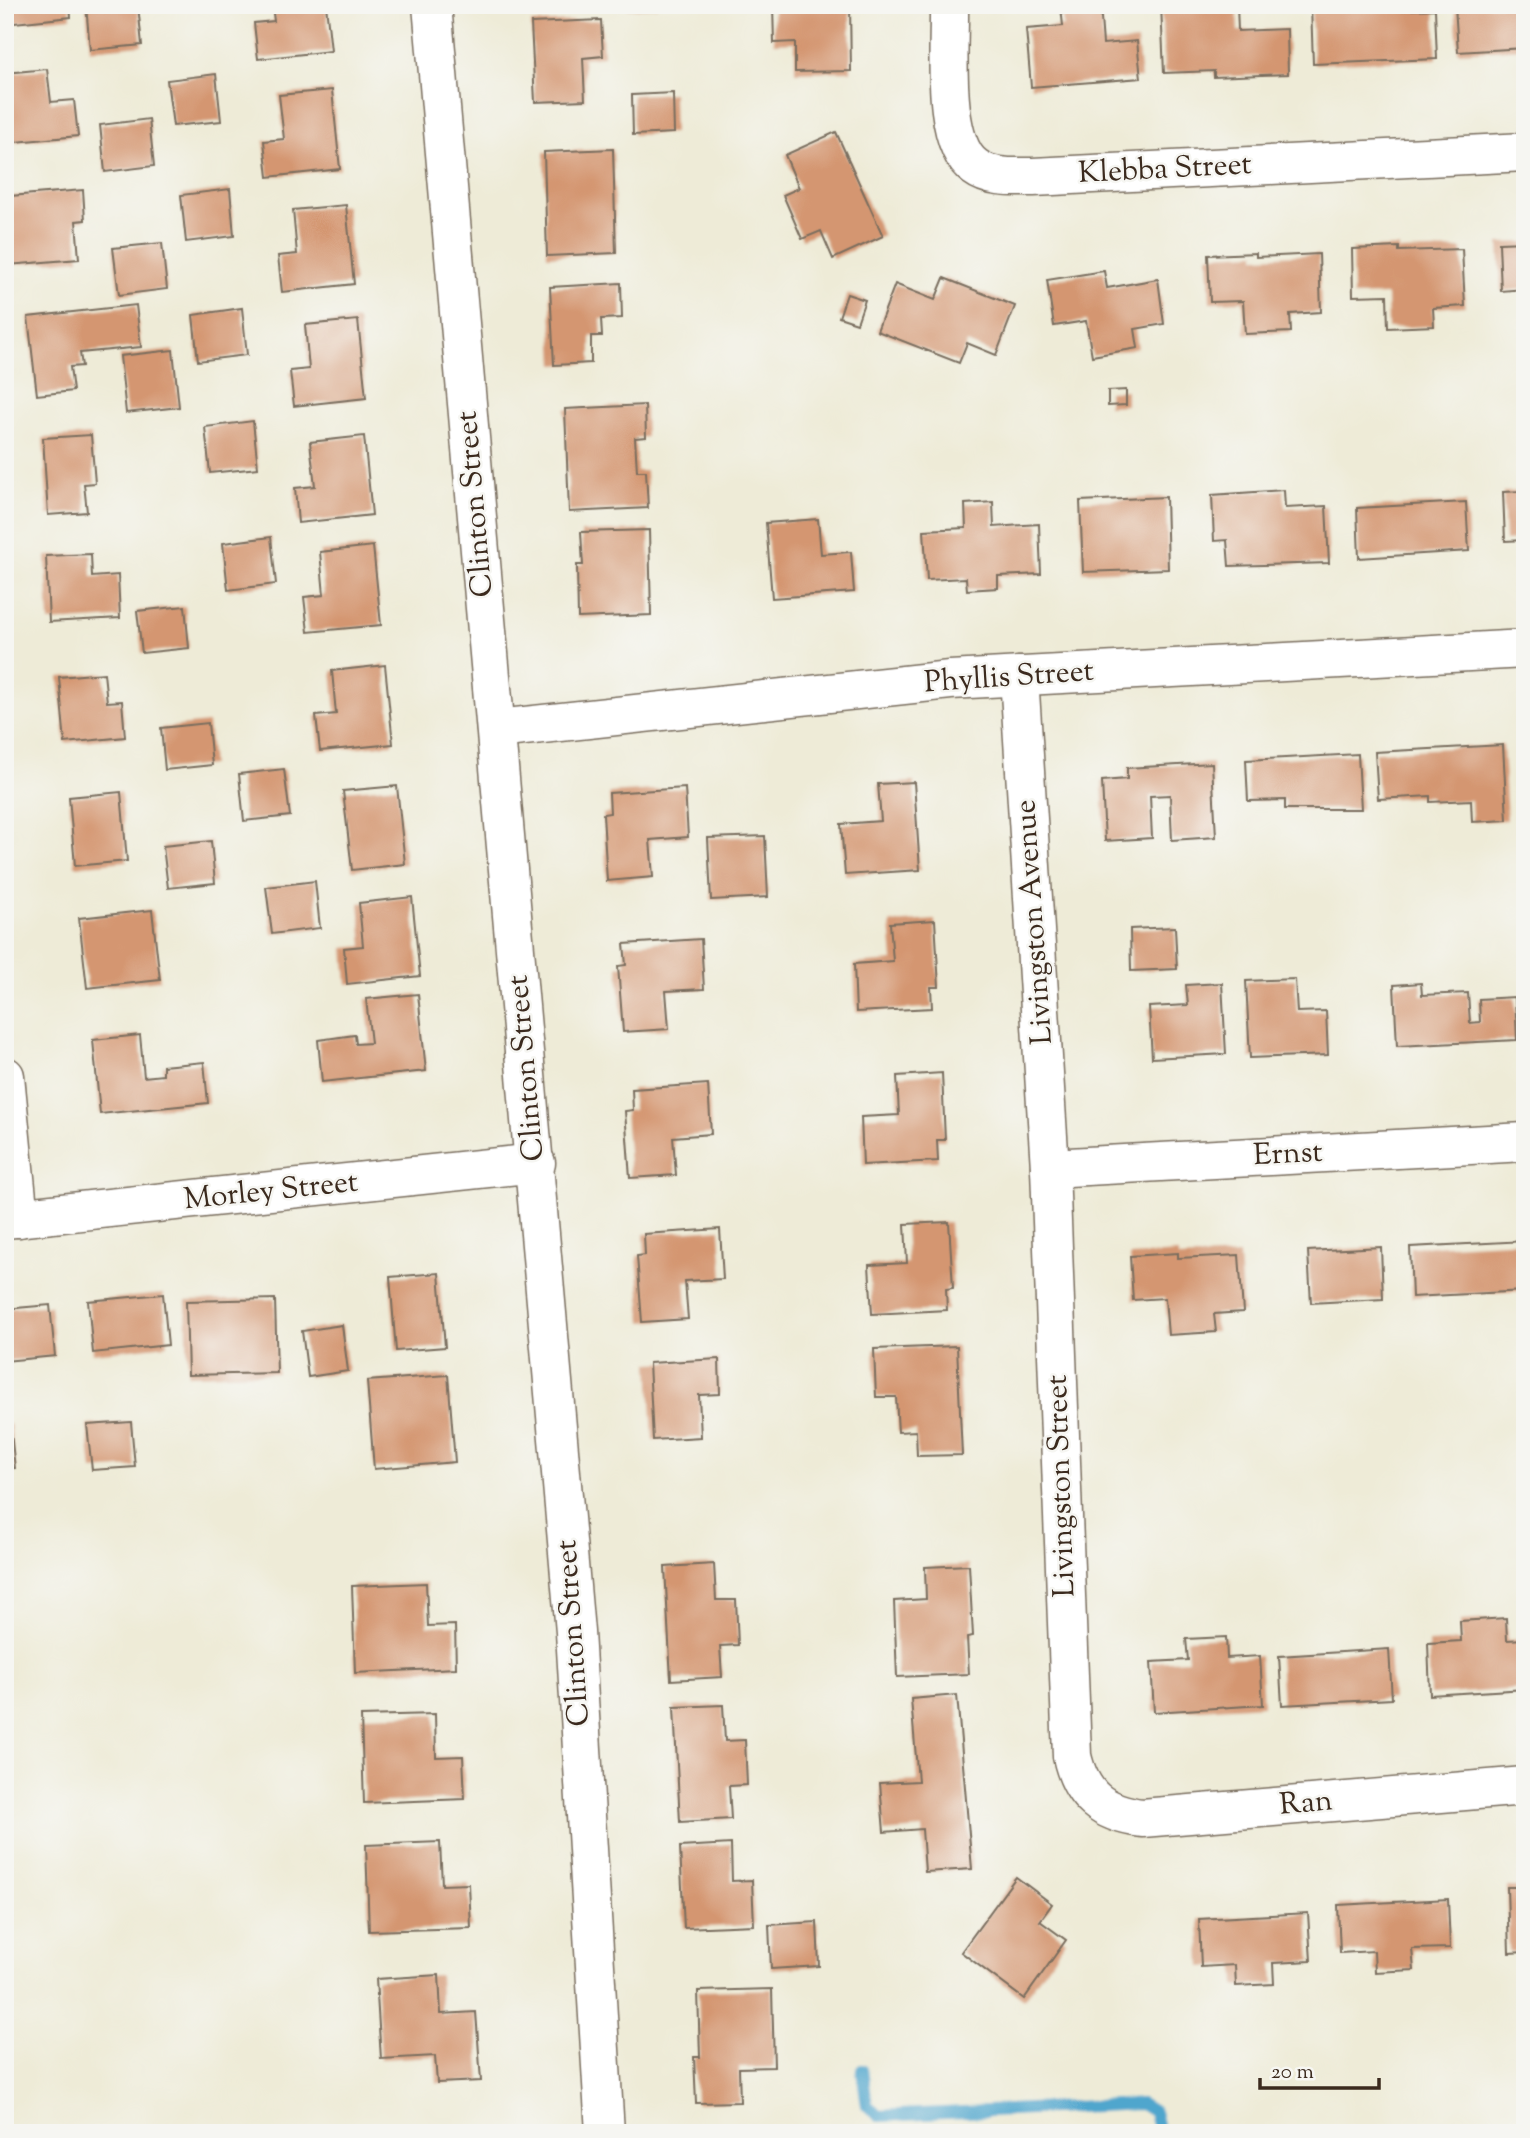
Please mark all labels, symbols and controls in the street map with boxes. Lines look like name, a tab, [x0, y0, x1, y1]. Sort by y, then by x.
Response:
street label: Klebba Street	[1077, 144, 1253, 196]
street label: Clinton Street	[446, 409, 506, 599]
street label: Phyllis Street	[923, 651, 1095, 705]
street label: Livingston Avenue	[1005, 798, 1065, 1046]
street label: Clinton Street	[497, 973, 557, 1163]
street label: Ernst	[1252, 1132, 1324, 1178]
street label: Morley Street	[182, 1161, 360, 1223]
street label: Livingston Street	[1037, 1374, 1087, 1598]
street label: Clinton Street	[546, 1538, 602, 1728]
street label: Ran	[1278, 1780, 1335, 1828]
scale bar	[1260, 2047, 1380, 2091]
text: 20 m	[1271, 2058, 1314, 2088]

